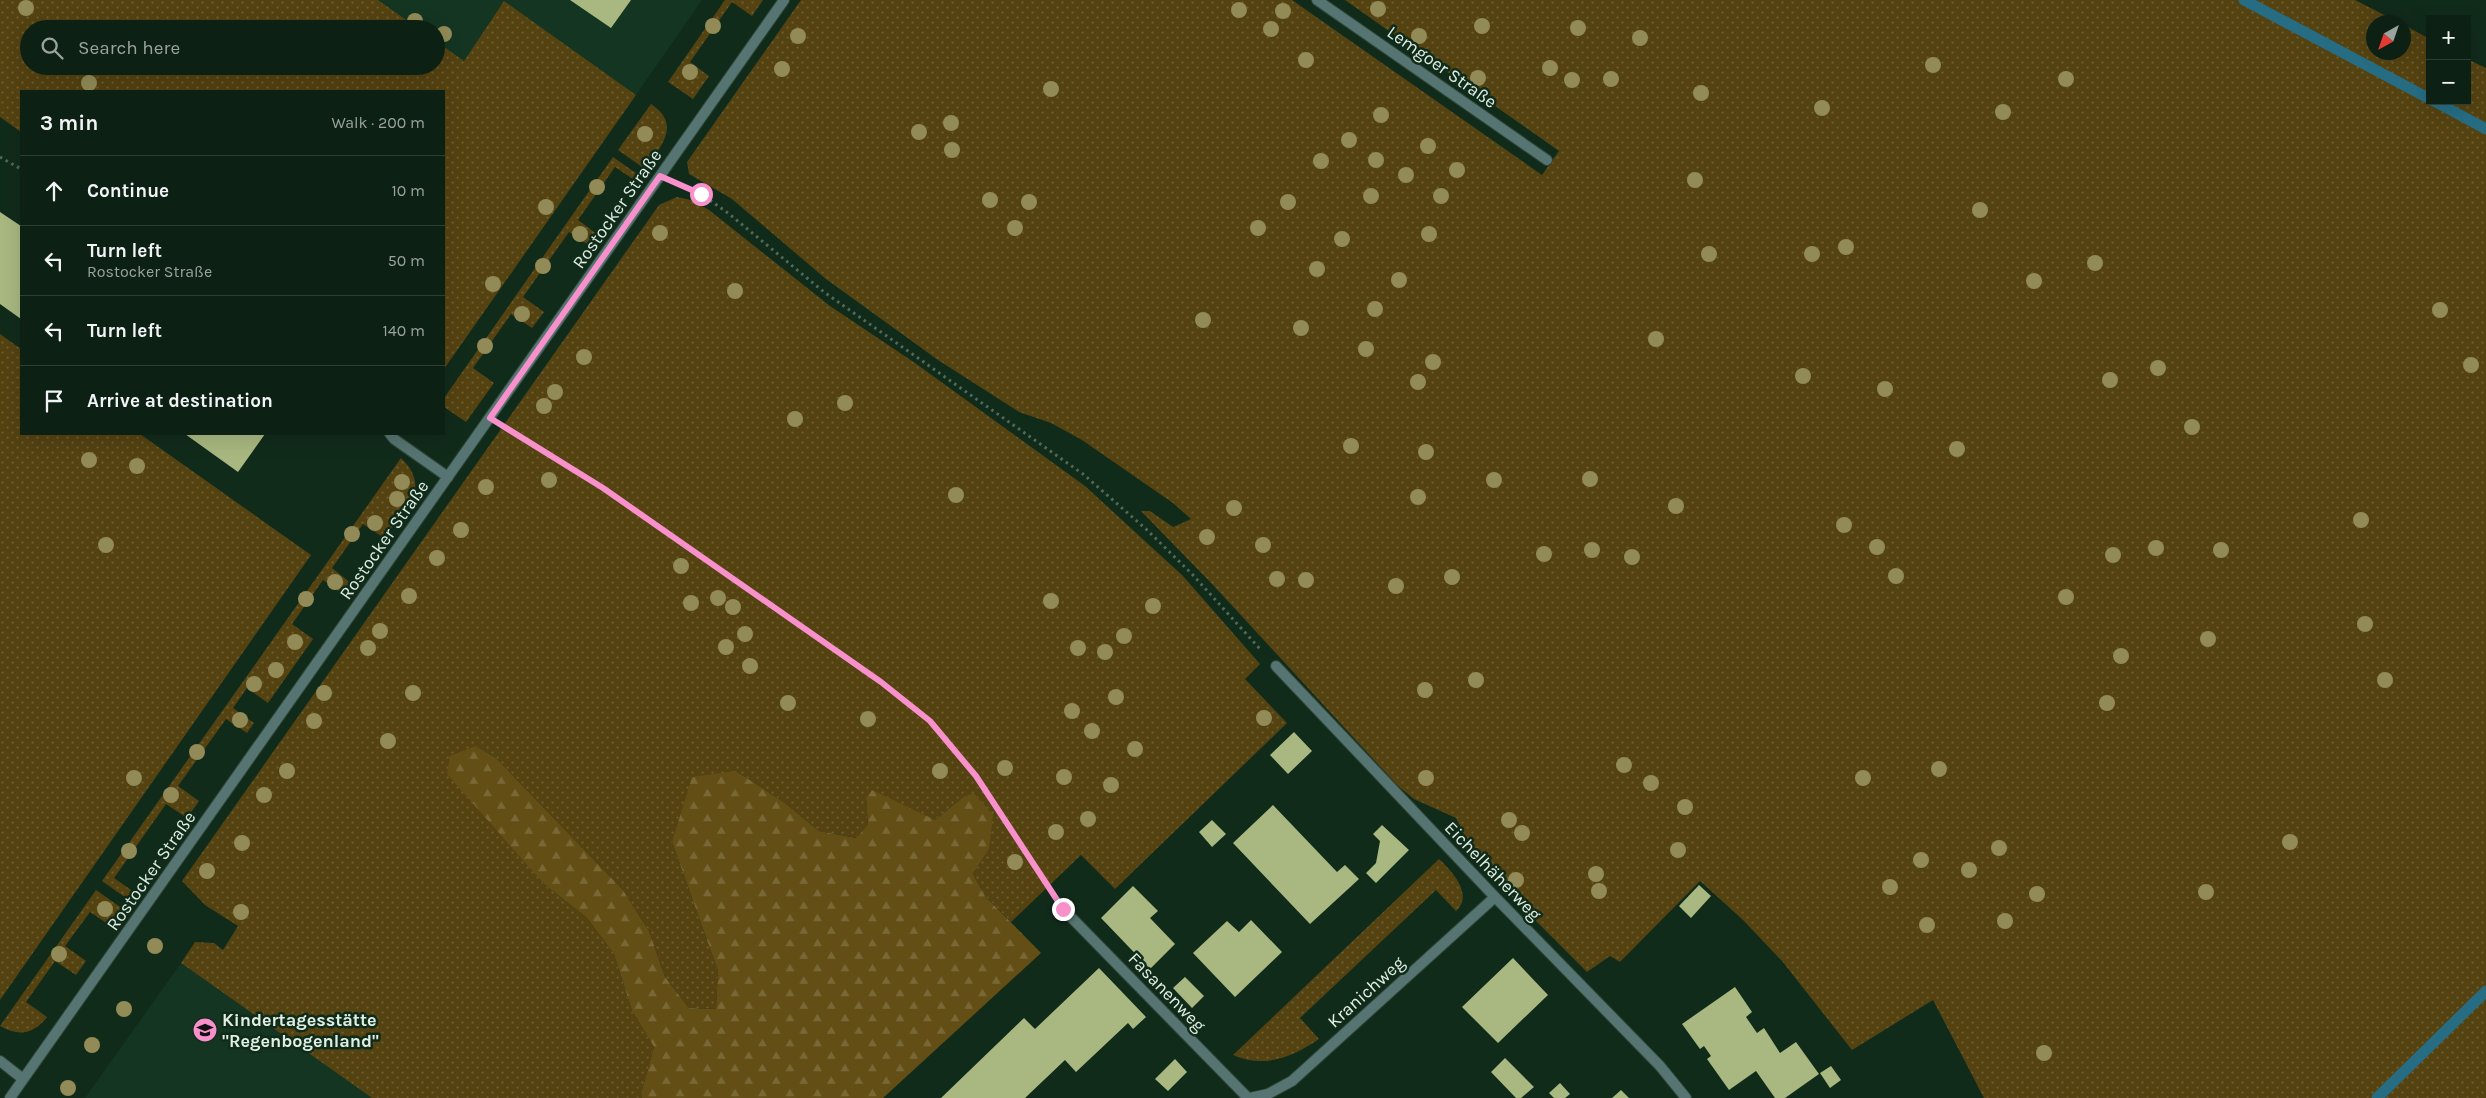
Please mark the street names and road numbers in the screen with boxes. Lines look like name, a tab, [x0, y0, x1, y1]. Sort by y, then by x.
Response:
street label: Lemgoer Straße	[1383, 21, 1501, 113]
street label: Rostocker Straße	[568, 145, 666, 273]
street label: Rostocker Straße	[335, 476, 433, 604]
street label: Rostocker Straße	[102, 807, 200, 935]
street label: Eichelhäherweg	[1440, 817, 1546, 925]
street label: Fasanenweg	[1124, 948, 1210, 1036]
street label: Kranichweg	[1323, 952, 1409, 1032]

